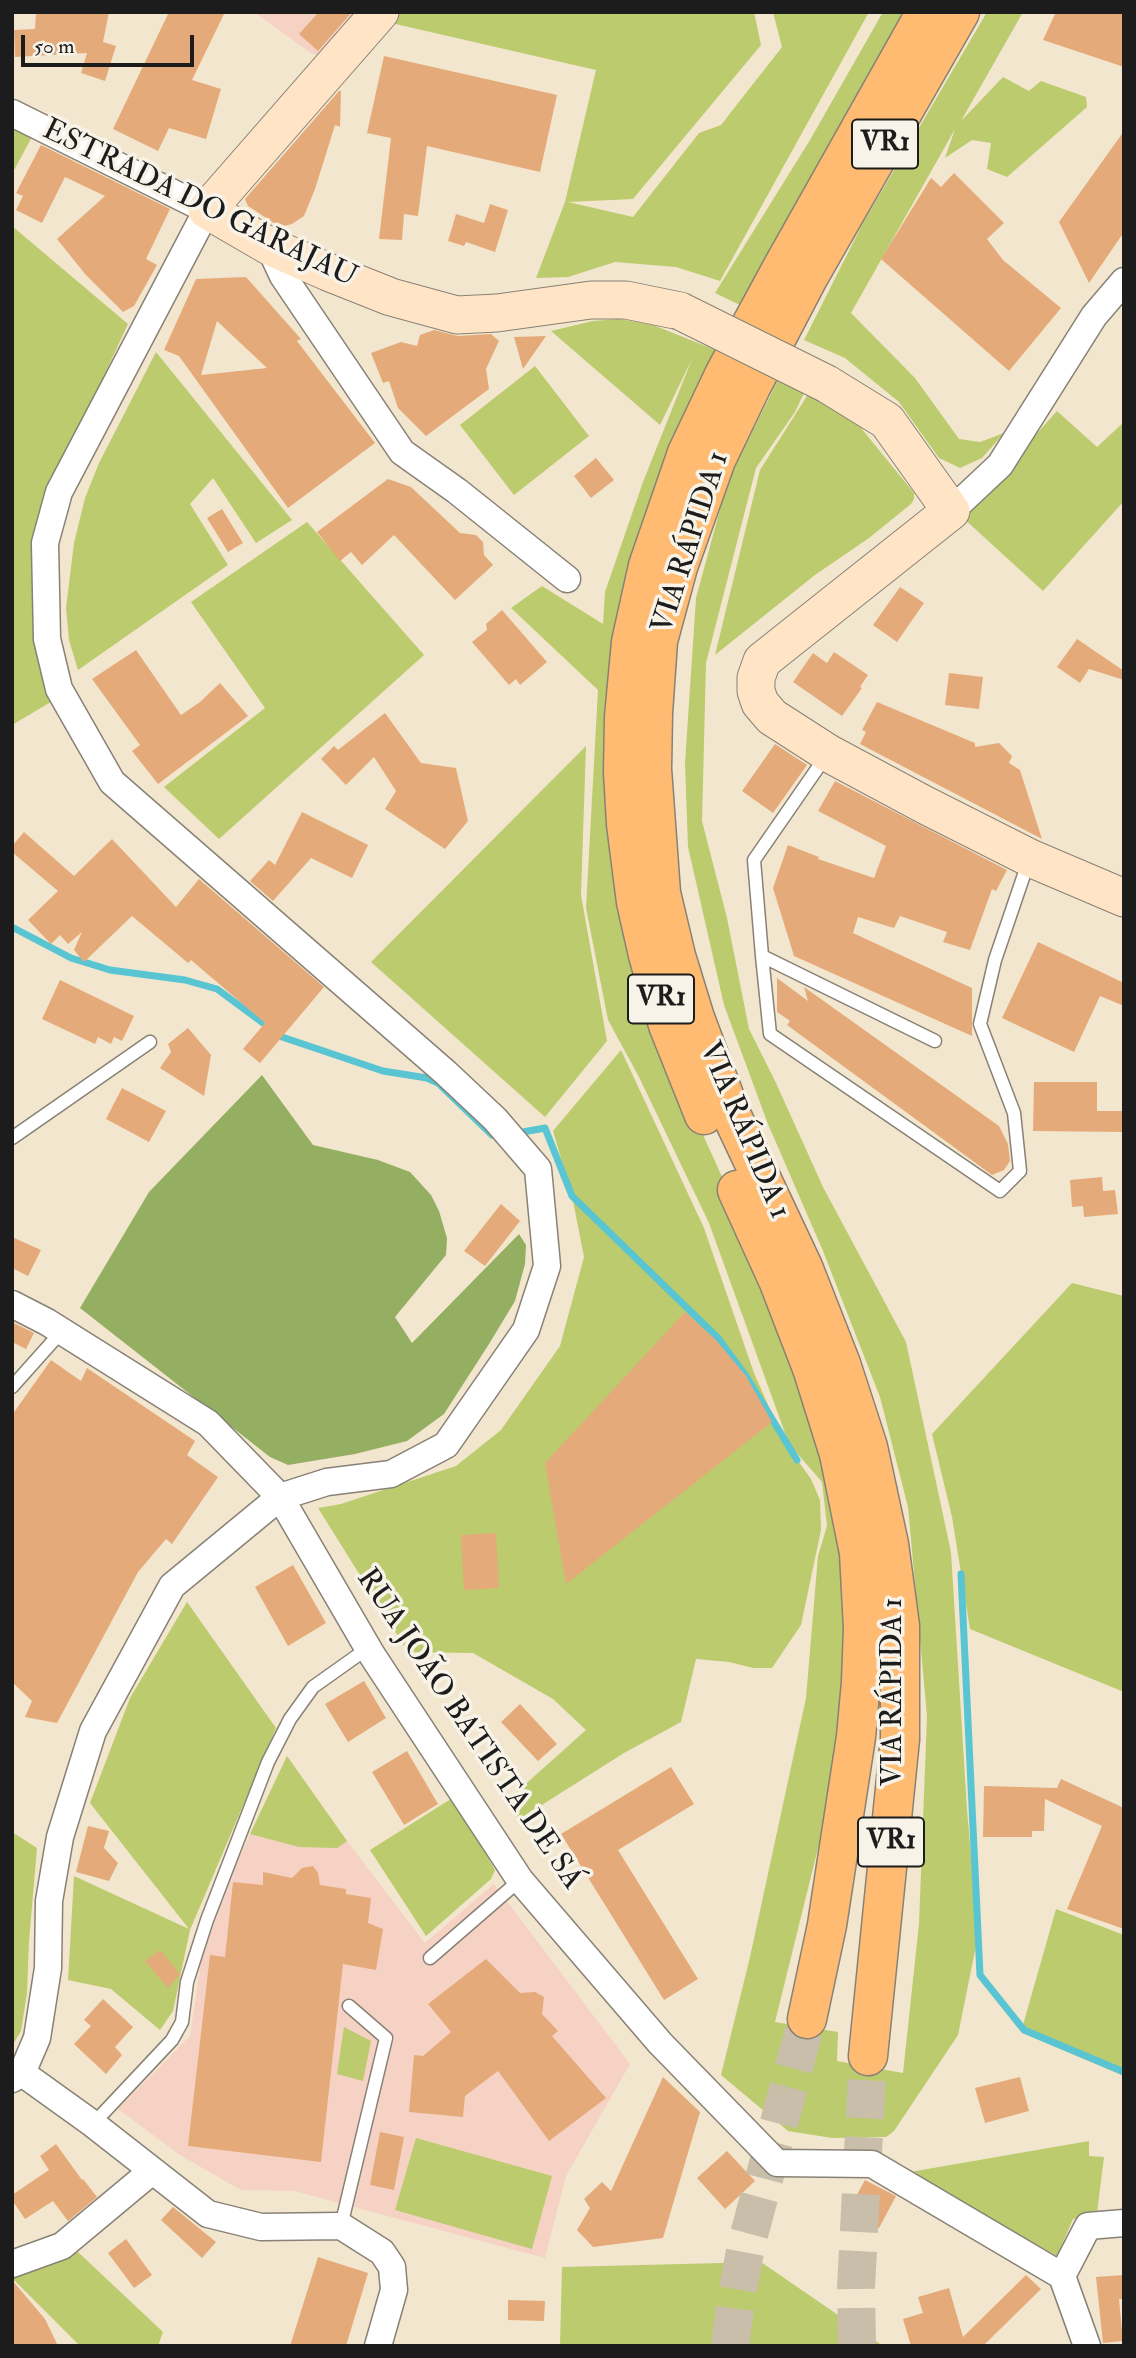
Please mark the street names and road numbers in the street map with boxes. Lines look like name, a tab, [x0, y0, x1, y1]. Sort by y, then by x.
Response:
street label: ESTRADA DO GARAJAU	[36, 113, 362, 297]
road number: VR1	[852, 120, 918, 168]
street label: VIA RÁPIDA 1	[646, 448, 738, 638]
road number: VR1	[628, 974, 694, 1024]
street label: VIA RÁPIDA 1	[690, 1037, 796, 1225]
street label: RUA JOÃO BATISTA DE SÁ	[347, 1563, 589, 1897]
street label: VIA RÁPIDA 1	[877, 1598, 913, 1786]
road number: VR1	[858, 1818, 924, 1867]

